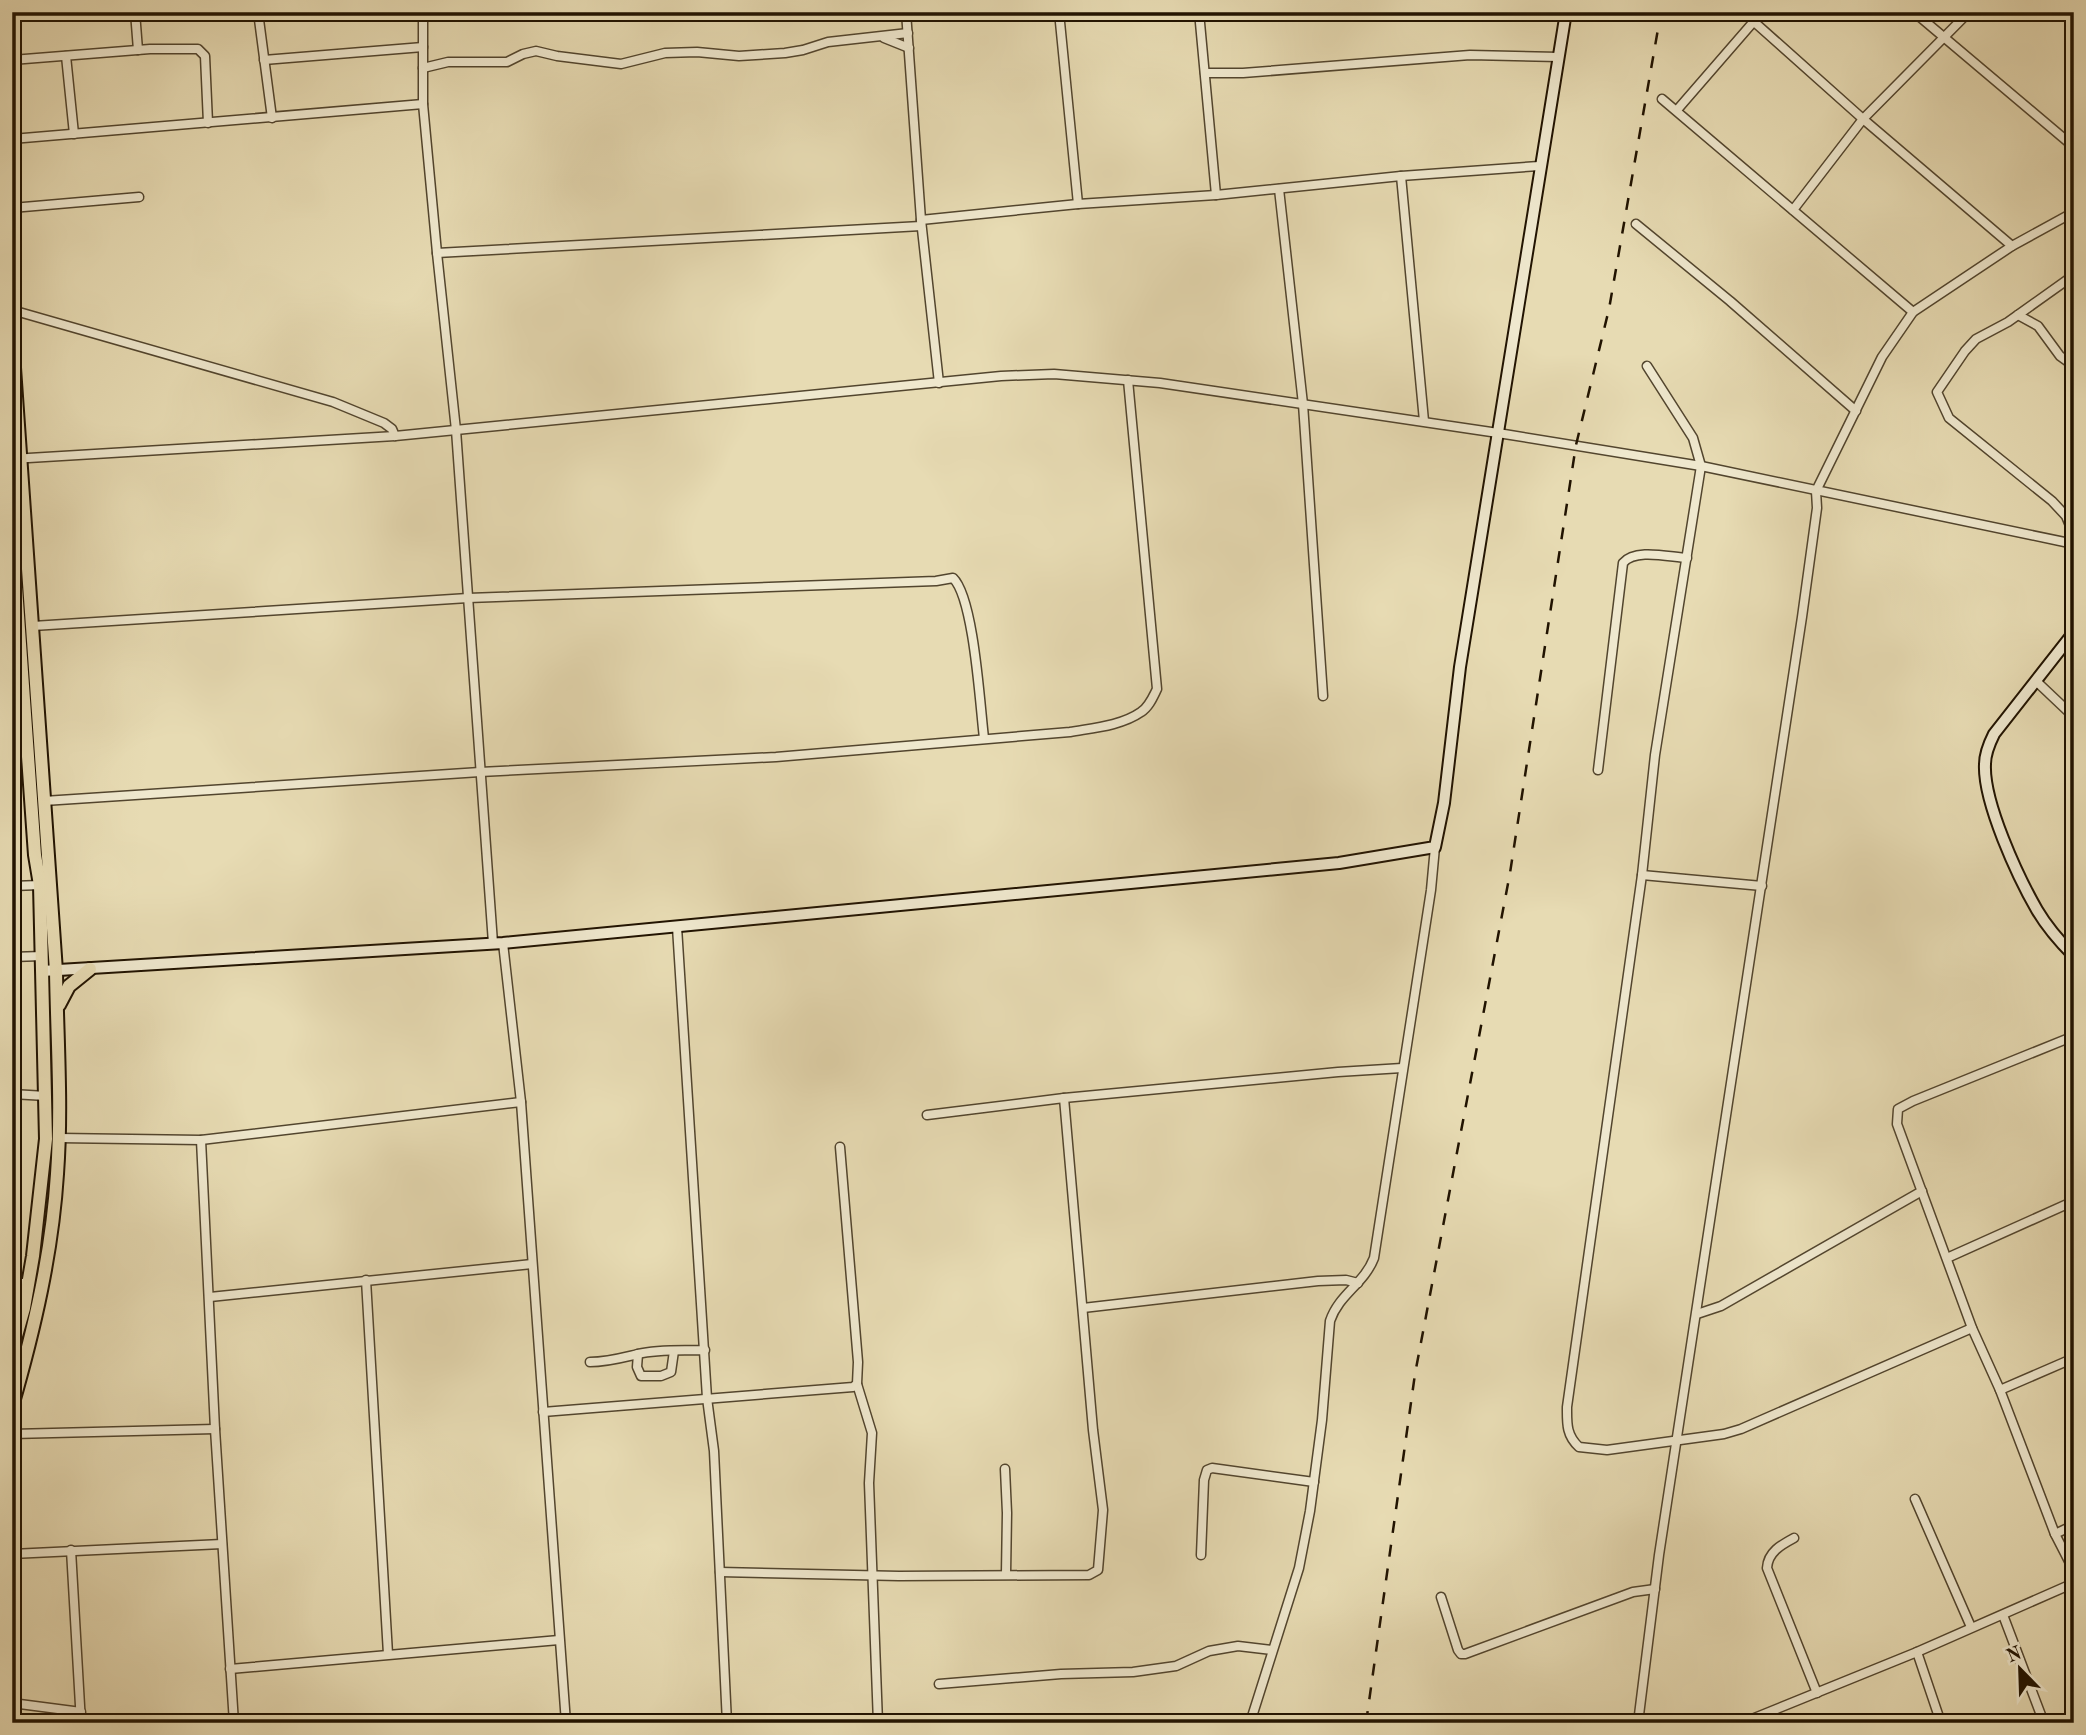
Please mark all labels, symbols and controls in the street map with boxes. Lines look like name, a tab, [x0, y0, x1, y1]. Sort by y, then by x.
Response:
north arrow	[1984, 1634, 2054, 1704]
text: N	[2004, 1644, 2025, 1667]

